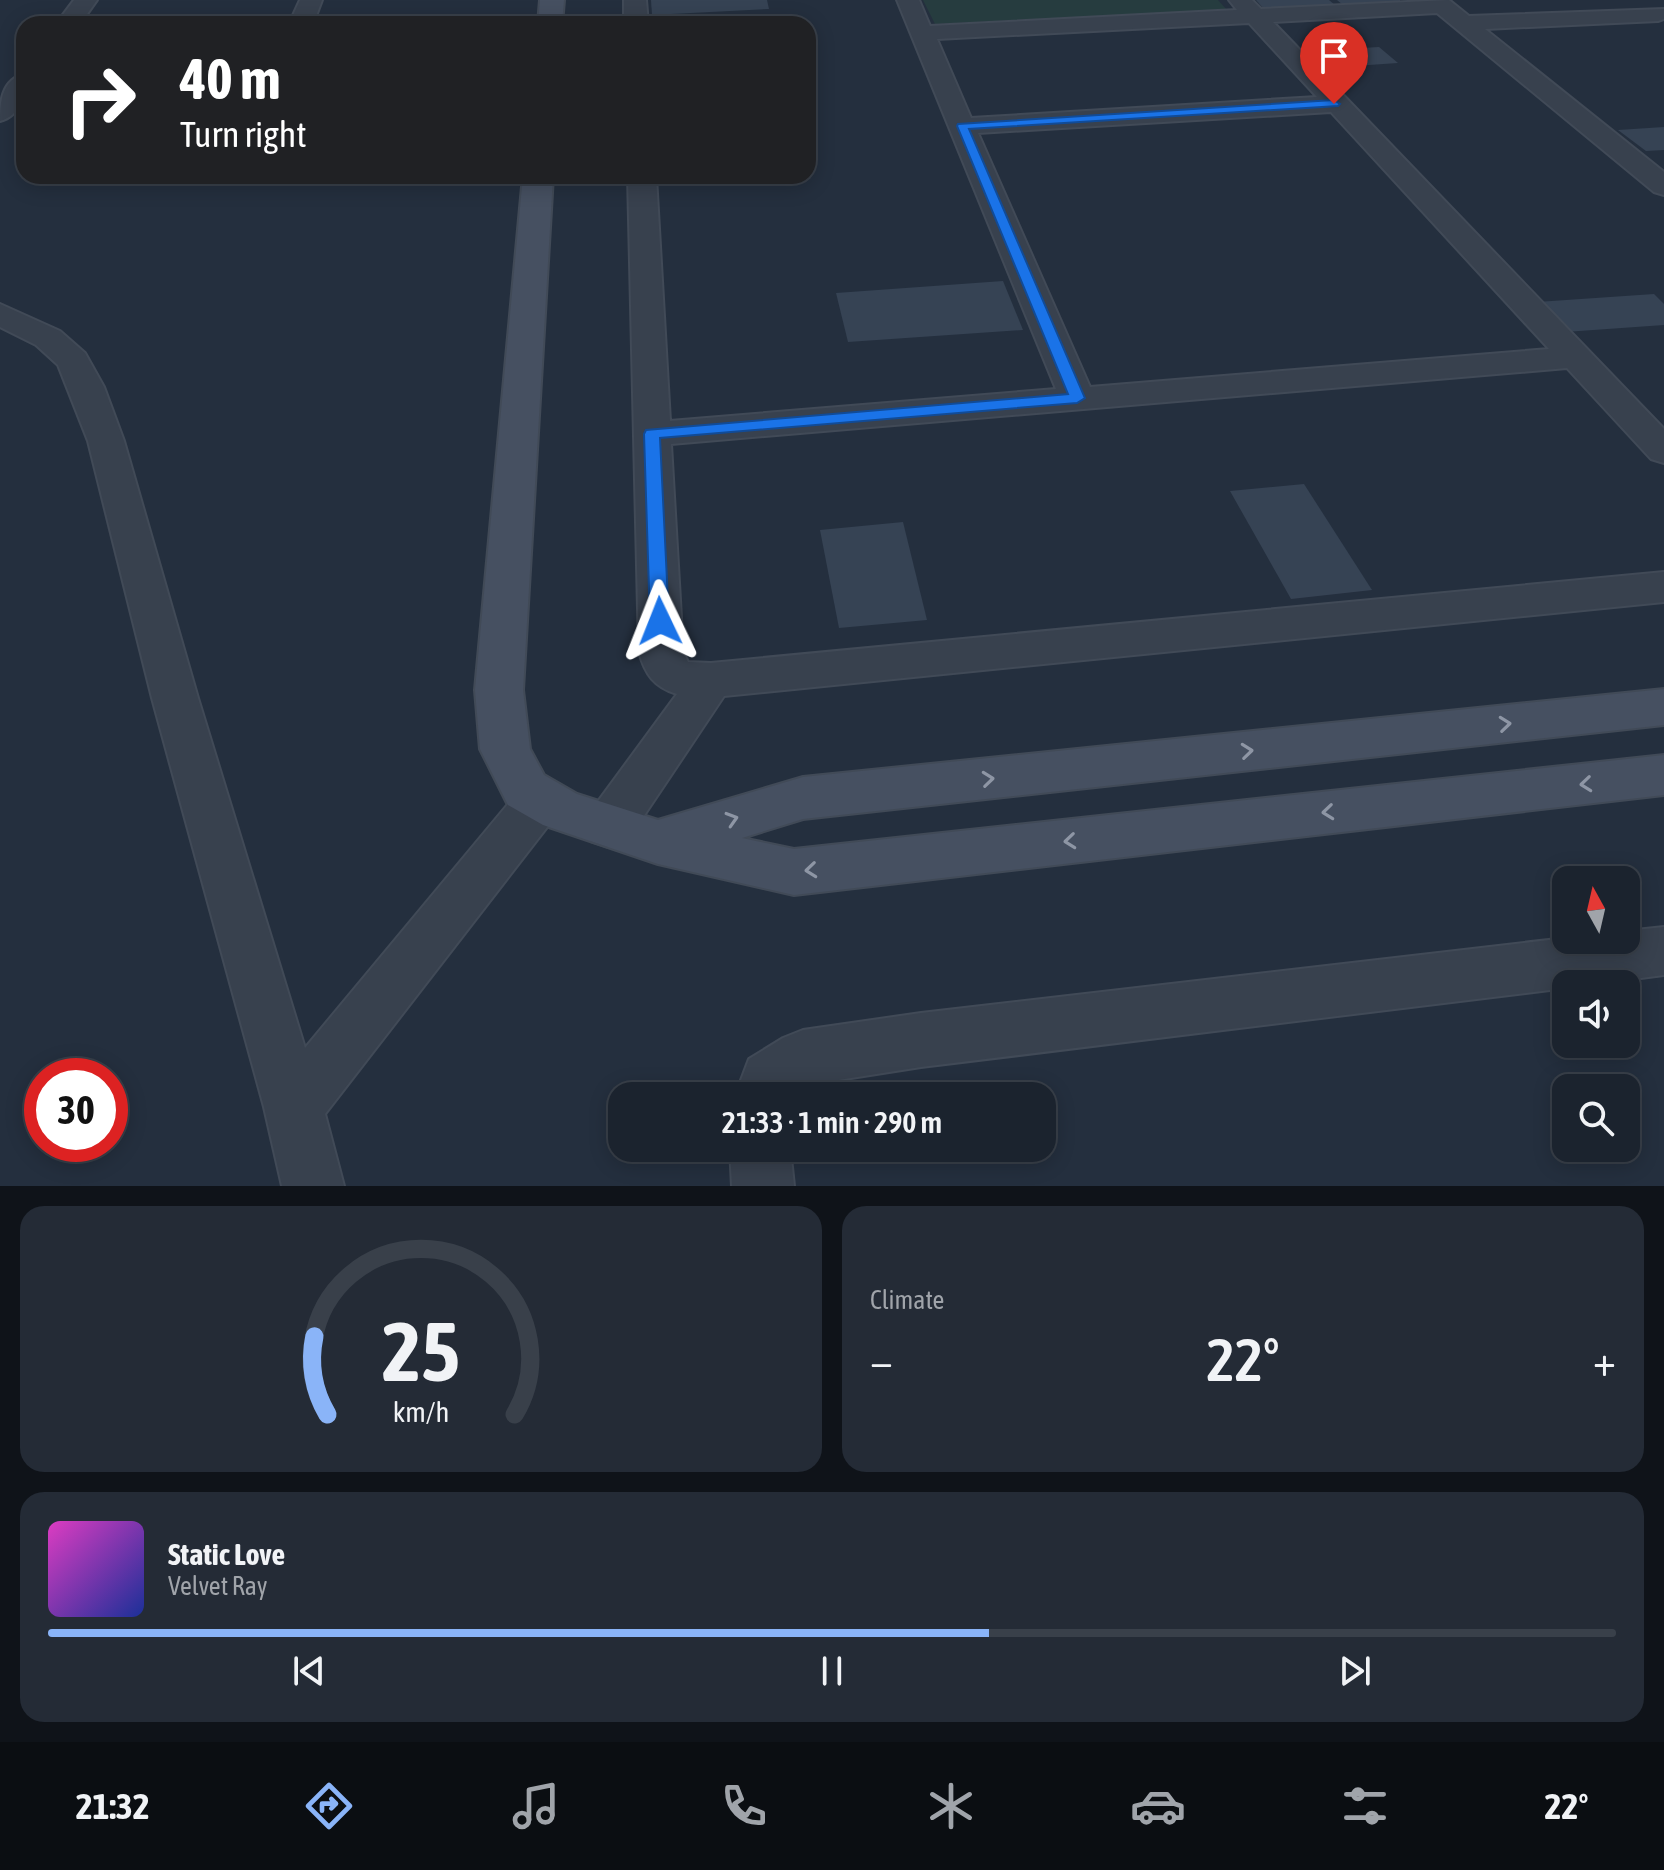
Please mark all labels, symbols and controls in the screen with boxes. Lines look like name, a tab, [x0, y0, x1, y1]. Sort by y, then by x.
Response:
pin	[1300, 22, 1368, 104]
icon: arrive	[1312, 34, 1356, 78]
text: 40 m	[180, 47, 281, 111]
icon: right	[48, 48, 152, 152]
text: Turn right	[180, 113, 307, 155]
position arrow	[618, 579, 702, 663]
one-way arrow	[1499, 716, 1512, 733]
one-way arrow	[1241, 743, 1254, 760]
one-way arrow	[982, 770, 995, 787]
one-way arrow	[1580, 775, 1593, 792]
one-way arrow	[1321, 804, 1334, 821]
one-way arrow	[725, 812, 739, 828]
one-way arrow	[1063, 833, 1076, 850]
one-way arrow	[804, 862, 817, 879]
north arrow	[1552, 866, 1640, 954]
map controls	[1552, 866, 1640, 1162]
button: sound	[1552, 970, 1640, 1058]
speed limit sign: 30	[24, 1058, 128, 1162]
button: search	[1552, 1074, 1640, 1162]
text: 21:33 · 1 min · 290 m	[722, 1105, 942, 1139]
text: Climate	[870, 1285, 944, 1315]
text: 25	[382, 1303, 460, 1399]
text: 22°	[1207, 1325, 1279, 1394]
text: −	[870, 1335, 893, 1385]
text: +	[1593, 1335, 1616, 1385]
text: km/h	[393, 1395, 449, 1428]
text: Static Love	[168, 1537, 285, 1571]
text: Velvet Ray	[168, 1571, 268, 1601]
icon: previous	[287, 1649, 331, 1693]
icon: pause	[810, 1649, 854, 1693]
icon: next	[1333, 1649, 1377, 1693]
icon: directions	[301, 1778, 357, 1834]
icon: music	[508, 1778, 564, 1834]
icon: phone	[716, 1778, 772, 1834]
icon: climate	[923, 1778, 979, 1834]
icon: car	[1130, 1778, 1186, 1834]
icon: filters	[1337, 1778, 1393, 1834]
text: 21:32	[76, 1785, 150, 1827]
text: 22°	[1545, 1785, 1588, 1827]

